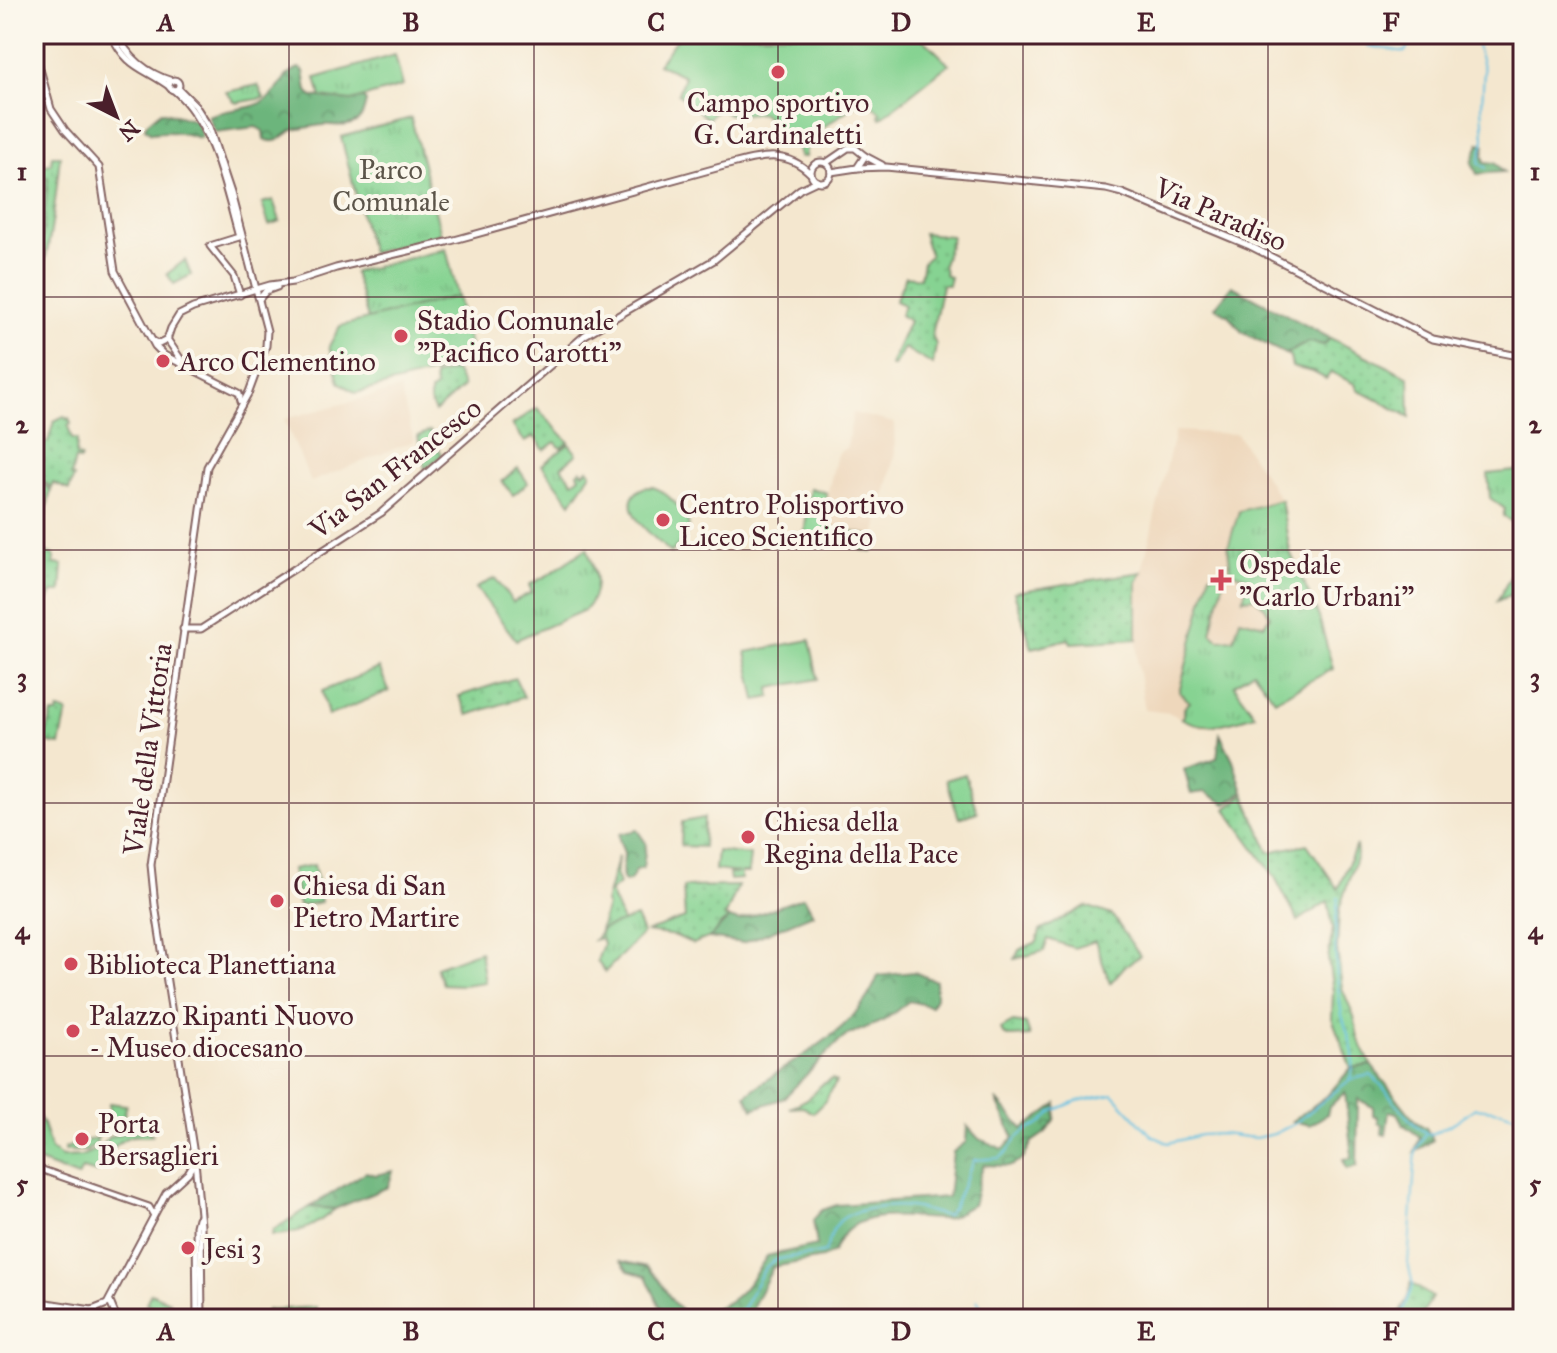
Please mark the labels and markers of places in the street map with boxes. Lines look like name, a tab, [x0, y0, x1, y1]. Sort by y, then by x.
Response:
marker: Campo sportivo G. Cardinaletti	[769, 63, 787, 81]
place label: Campo sportivo G. Cardinaletti	[687, 85, 869, 152]
place label: Stadio Comunale "Pacifico Carotti"	[417, 303, 621, 370]
marker: Stadio Comunale "Pacifico Carotti"	[392, 327, 410, 345]
place label: Arco Clementino	[178, 344, 376, 379]
marker: Arco Clementino	[154, 352, 172, 370]
place label: Centro Polisportivo Liceo Scientifico	[679, 487, 904, 554]
marker: Centro Polisportivo Liceo Scientifico	[654, 511, 672, 529]
place label: Ospedale "Carlo Urbani"	[1239, 547, 1414, 614]
marker: Ospedale "Carlo Urbani"	[1210, 569, 1232, 591]
place label: Chiesa della Regina della Pace	[764, 804, 959, 871]
marker: Chiesa della Regina della Pace	[739, 828, 757, 846]
place label: Chiesa di San Pietro Martire	[293, 868, 460, 935]
marker: Chiesa di San Pietro Martire	[268, 892, 286, 910]
place label: Biblioteca Planettiana	[87, 947, 336, 982]
marker: Biblioteca Planettiana	[62, 955, 80, 973]
place label: Palazzo Ripanti Nuovo - Museo diocesano	[89, 998, 354, 1065]
marker: Palazzo Ripanti Nuovo - Museo diocesano	[64, 1022, 82, 1040]
place label: Porta Bersaglieri	[98, 1106, 219, 1173]
marker: Porta Bersaglieri	[73, 1130, 91, 1148]
place label: Jesi 3	[201, 1231, 262, 1266]
marker: Jesi 3	[179, 1239, 197, 1257]

